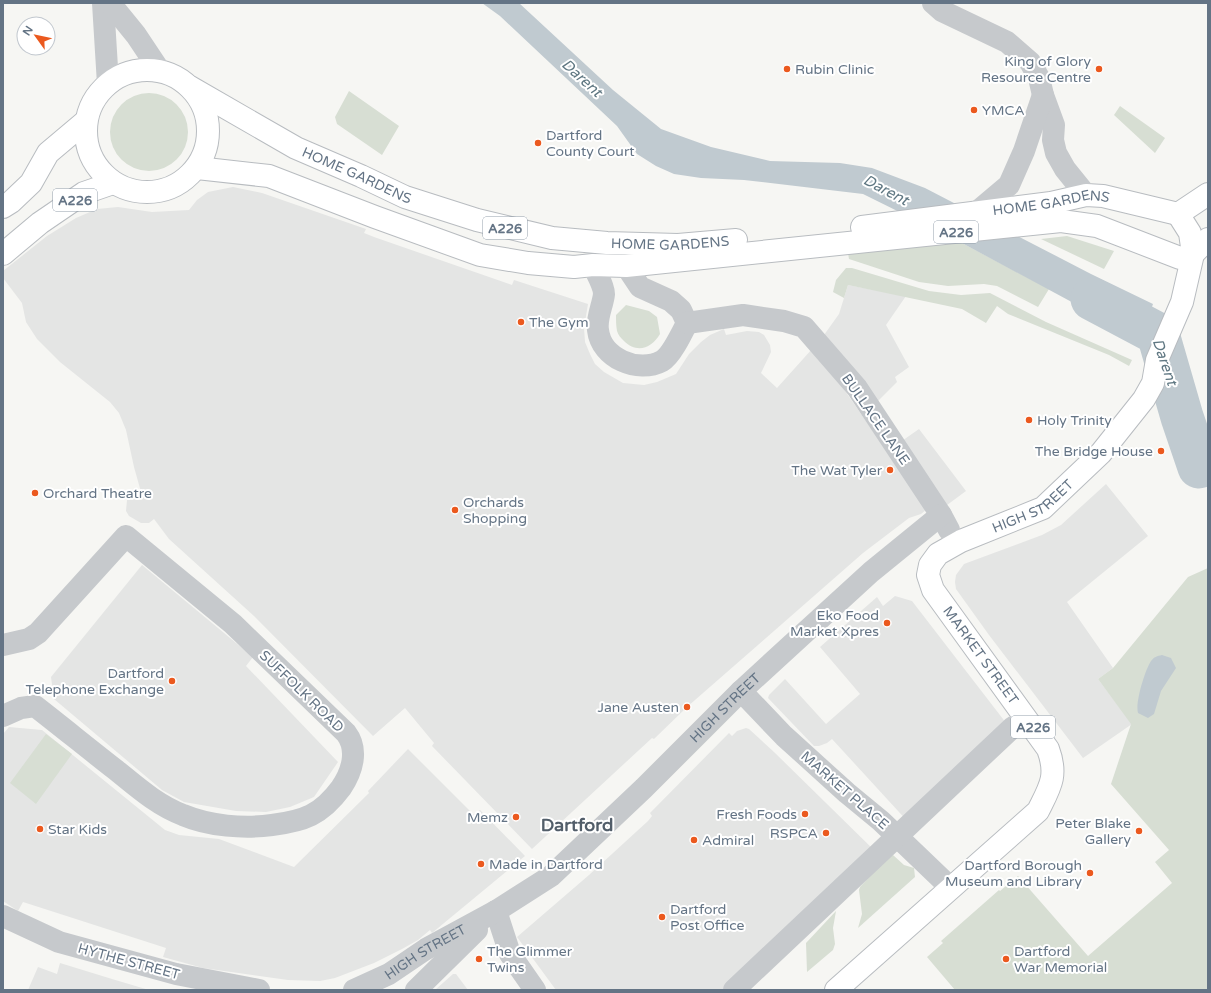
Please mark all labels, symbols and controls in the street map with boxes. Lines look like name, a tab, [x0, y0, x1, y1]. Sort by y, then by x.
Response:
north arrow	[16, 16, 56, 56]
text: N	[20, 24, 36, 38]
place label: King of Glory Resource Centre	[981, 53, 1091, 86]
water label: Darent	[558, 55, 608, 102]
place label: Rubin Clinic	[795, 61, 874, 78]
marker: Rubin Clinic	[782, 64, 792, 74]
marker: King of Glory Resource Centre	[1094, 64, 1104, 74]
place label: YMCA	[982, 102, 1025, 119]
marker: YMCA	[969, 105, 979, 115]
place label: Dartford County Court	[546, 127, 635, 160]
marker: Dartford County Court	[533, 138, 543, 148]
street label: HOME GARDENS	[299, 144, 414, 208]
water label: Darent	[860, 171, 914, 210]
street label: HOME GARDENS	[992, 186, 1112, 219]
road number: A226	[53, 189, 97, 211]
road number: A226	[483, 217, 527, 239]
road number: A226	[934, 221, 978, 243]
street label: HOME GARDENS	[611, 233, 730, 254]
place label: The Gym	[529, 314, 589, 331]
marker: The Gym	[516, 317, 526, 327]
water label: Darent	[1149, 336, 1182, 390]
street label: BULLACE LANE	[838, 371, 913, 468]
place label: Holy Trinity	[1037, 412, 1112, 429]
marker: Holy Trinity	[1024, 415, 1034, 425]
place label: The Bridge House	[1035, 443, 1153, 460]
marker: The Bridge House	[1156, 446, 1166, 456]
place label: The Wat Tyler	[791, 462, 883, 479]
marker: The Wat Tyler	[885, 465, 895, 475]
street label: HIGH STREET	[990, 476, 1077, 537]
place label: Orchard Theatre	[43, 485, 152, 502]
marker: Orchard Theatre	[30, 488, 40, 498]
place label: Orchards Shopping	[463, 494, 527, 527]
marker: Orchards Shopping	[450, 505, 460, 515]
street label: MARKET STREET	[939, 603, 1022, 708]
place label: Eko Food Market Xpres	[790, 607, 879, 640]
marker: Eko Food Market Xpres	[882, 618, 892, 628]
street label: SUFFOLK ROAD	[256, 647, 347, 736]
place label: Dartford Telephone Exchange	[26, 665, 164, 698]
street label: HIGH STREET	[686, 669, 764, 746]
marker: Dartford Telephone Exchange	[167, 676, 177, 686]
place label: Jane Austen	[597, 699, 679, 716]
marker: Jane Austen	[682, 702, 692, 712]
road number: A226	[1011, 716, 1055, 738]
street label: MARKET PLACE	[797, 748, 892, 833]
place label: Fresh Foods	[716, 806, 797, 823]
place label: Memz	[467, 809, 508, 826]
marker: Fresh Foods	[800, 809, 810, 819]
marker: Memz	[511, 812, 521, 822]
district label: Dartford	[541, 814, 613, 836]
place label: Peter Blake Gallery	[1055, 815, 1131, 848]
place label: Star Kids	[48, 821, 107, 838]
marker: Star Kids	[35, 824, 45, 834]
place label: RSPCA	[770, 825, 818, 842]
marker: Peter Blake Gallery	[1134, 826, 1144, 836]
marker: RSPCA	[821, 828, 831, 838]
place label: Admiral	[702, 832, 754, 849]
marker: Admiral	[689, 835, 699, 845]
place label: Made in Dartford	[489, 856, 603, 873]
place label: Dartford Borough Museum and Library	[945, 857, 1082, 890]
marker: Made in Dartford	[476, 859, 486, 869]
marker: Dartford Borough Museum and Library	[1085, 868, 1095, 878]
place label: Dartford Post Office	[670, 901, 745, 934]
marker: Dartford Post Office	[657, 912, 667, 922]
street label: HIGH STREET	[381, 921, 469, 984]
street label: HYTHE STREET	[76, 940, 182, 983]
place label: The Glimmer Twins	[487, 943, 573, 976]
place label: Dartford War Memorial	[1014, 943, 1107, 976]
marker: The Glimmer Twins	[474, 954, 484, 964]
marker: Dartford War Memorial	[1001, 954, 1011, 964]

